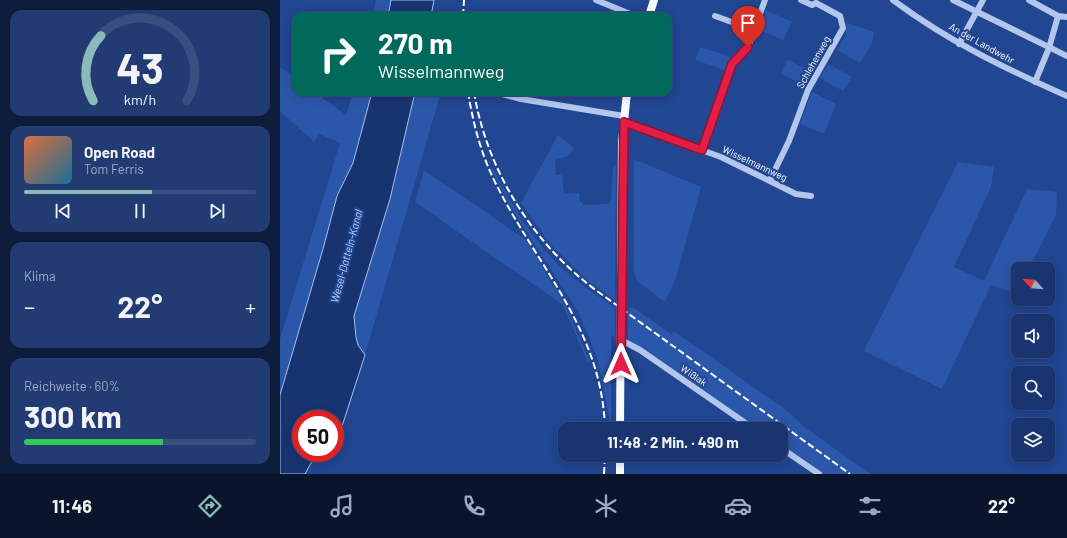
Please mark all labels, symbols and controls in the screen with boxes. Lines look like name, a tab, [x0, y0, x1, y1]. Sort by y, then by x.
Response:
pin	[731, 6, 765, 47]
icon: arrive	[737, 12, 759, 34]
street label: An der Landwehr	[947, 20, 1017, 66]
text: 270 m	[378, 26, 453, 60]
icon: right	[312, 28, 364, 80]
street label: Schlehenweg	[794, 34, 832, 90]
text: 43	[116, 42, 164, 92]
text: Wisselmannweg	[378, 60, 504, 82]
text: km/h	[124, 91, 156, 108]
text: Open Road	[84, 143, 155, 161]
street label: Wisselmannweg	[721, 143, 789, 183]
text: Tom Ferris	[84, 161, 144, 177]
icon: previous	[52, 200, 74, 222]
icon: pause	[129, 200, 151, 222]
icon: next	[206, 200, 228, 222]
water label: Wesel-Datteln-Kanal	[327, 207, 365, 304]
north arrow	[1011, 262, 1055, 306]
map controls	[1011, 262, 1055, 462]
text: Klima	[24, 268, 56, 284]
text: 22°	[118, 288, 162, 324]
text: −	[24, 293, 35, 319]
text: +	[245, 293, 256, 319]
button: sound	[1011, 314, 1055, 358]
position arrow	[600, 343, 642, 385]
street label: Wißlak	[678, 362, 710, 388]
button: search	[1011, 366, 1055, 410]
text: Reichweite · 60%	[24, 378, 120, 394]
text: 300 km	[24, 398, 121, 434]
speed limit sign: 50	[292, 410, 344, 462]
button: layers	[1011, 418, 1055, 462]
text: 11:48 · 2 Min. · 490 m	[607, 433, 739, 451]
icon: directions	[196, 492, 224, 520]
icon: music	[328, 492, 356, 520]
icon: phone	[460, 492, 488, 520]
icon: climate	[592, 492, 620, 520]
icon: car	[724, 492, 752, 520]
icon: filters	[856, 492, 884, 520]
text: 11:46	[52, 495, 92, 517]
text: 22°	[988, 495, 1015, 517]

